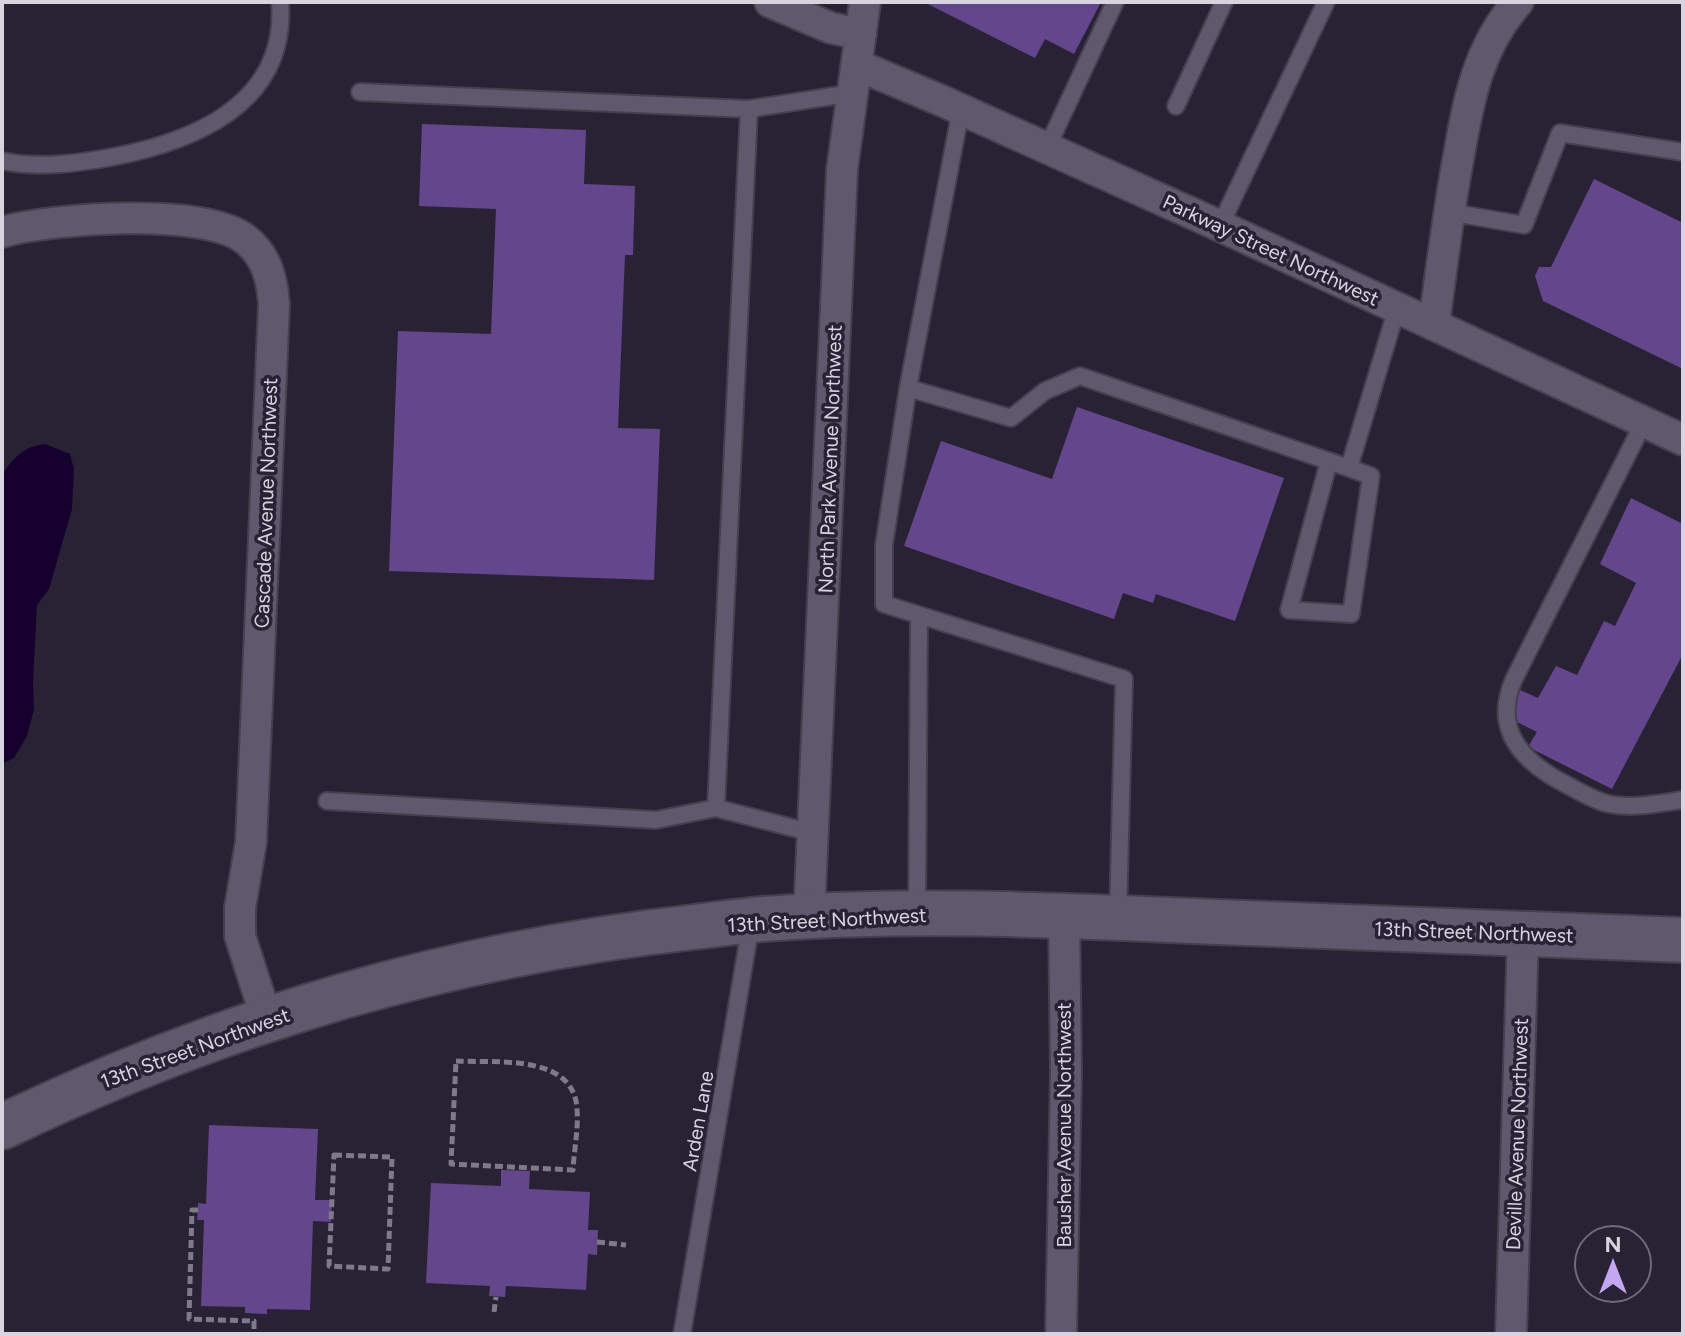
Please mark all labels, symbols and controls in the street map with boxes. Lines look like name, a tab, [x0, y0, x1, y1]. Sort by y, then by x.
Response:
street label: Parkway Street Northwest	[1159, 189, 1383, 311]
street label: North Park Avenue Northwest	[813, 324, 847, 594]
street label: Cascade Avenue Northwest	[250, 377, 282, 629]
street label: 13th Street Northwest	[727, 903, 927, 937]
street label: 13th Street Northwest	[1374, 917, 1574, 947]
street label: 13th Street Northwest	[97, 1003, 293, 1093]
street label: Bausher Avenue Northwest	[1052, 1003, 1076, 1247]
street label: Deville Avenue Northwest	[1501, 1017, 1533, 1251]
street label: Arden Lane	[677, 1069, 719, 1173]
north arrow	[1573, 1224, 1653, 1304]
text: N	[1604, 1231, 1622, 1258]

